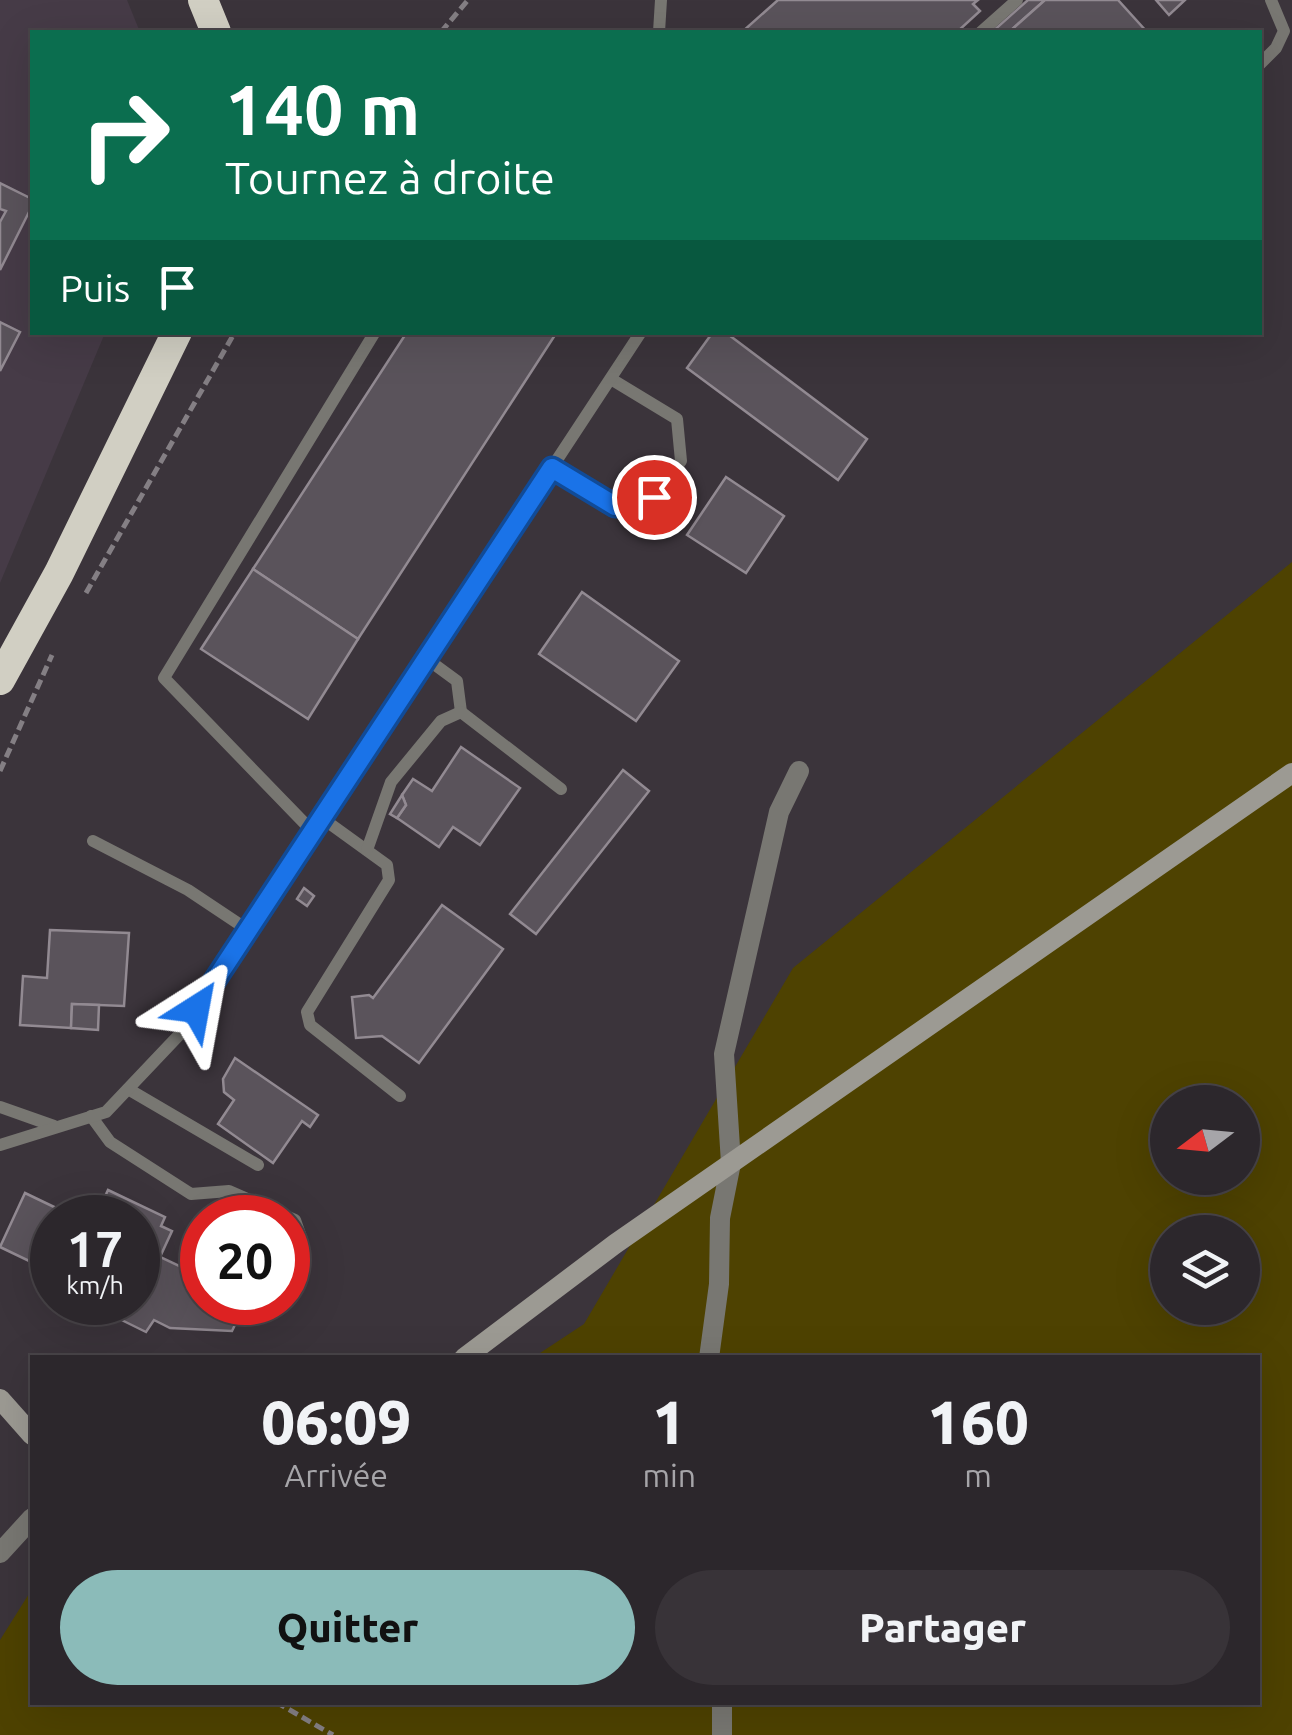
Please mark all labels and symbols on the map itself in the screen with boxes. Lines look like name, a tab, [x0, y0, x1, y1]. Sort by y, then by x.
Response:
pin	[612, 455, 697, 540]
position arrow	[144, 957, 248, 1061]
north arrow	[1150, 1085, 1260, 1195]
speed limit sign: 20	[180, 1195, 310, 1325]

